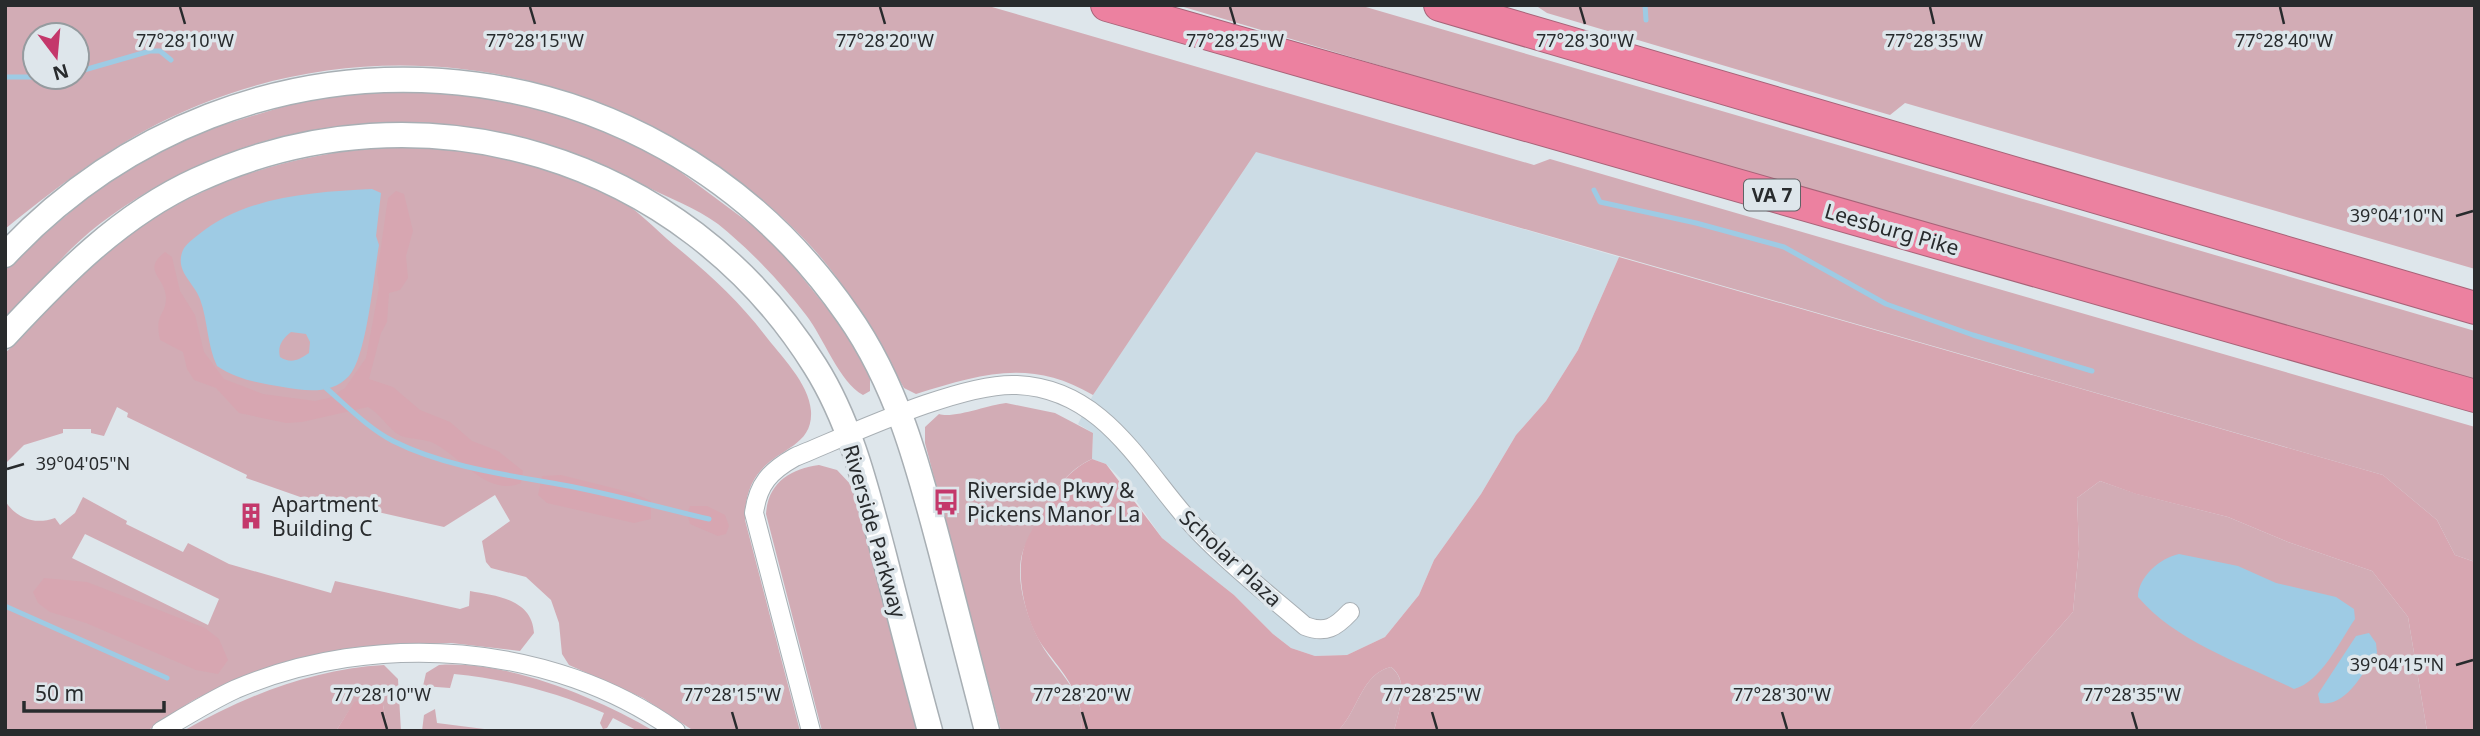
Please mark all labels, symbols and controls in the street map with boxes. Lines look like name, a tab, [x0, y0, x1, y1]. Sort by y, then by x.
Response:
north arrow	[21, 21, 91, 91]
text: 77°28'10"W	[136, 28, 234, 52]
text: 77°28'15"W	[486, 28, 584, 52]
text: 77°28'20"W	[836, 28, 934, 52]
text: 77°28'25"W	[1186, 28, 1284, 52]
text: 77°28'30"W	[1536, 28, 1634, 52]
text: 77°28'35"W	[1885, 28, 1983, 52]
text: 77°28'40"W	[2235, 28, 2333, 52]
text: N	[50, 58, 72, 87]
road number: VA 7	[1744, 180, 1800, 210]
street label: Leesburg Pike	[1821, 196, 1963, 262]
text: 39°04'10"N	[2350, 203, 2444, 227]
street label: Riverside Parkway	[837, 441, 913, 621]
text: 39°04'05"N	[36, 451, 130, 475]
place label: Riverside Pkwy & Pickens Manor La	[967, 476, 1140, 528]
bus stop icon: Riverside Pkwy & Pickens Manor La	[931, 487, 961, 517]
place label: Apartment Building C	[272, 490, 379, 542]
building icon: Apartment Building C	[236, 501, 266, 531]
street label: Scholar Plaza	[1174, 503, 1288, 613]
text: 39°04'15"N	[2350, 652, 2444, 676]
scale bar	[24, 670, 164, 714]
text: 50 m	[35, 679, 84, 707]
text: 77°28'10"W	[333, 682, 431, 706]
text: 77°28'15"W	[683, 682, 781, 706]
text: 77°28'20"W	[1033, 682, 1131, 706]
text: 77°28'25"W	[1383, 682, 1481, 706]
text: 77°28'30"W	[1733, 682, 1831, 706]
text: 77°28'35"W	[2083, 682, 2181, 706]

